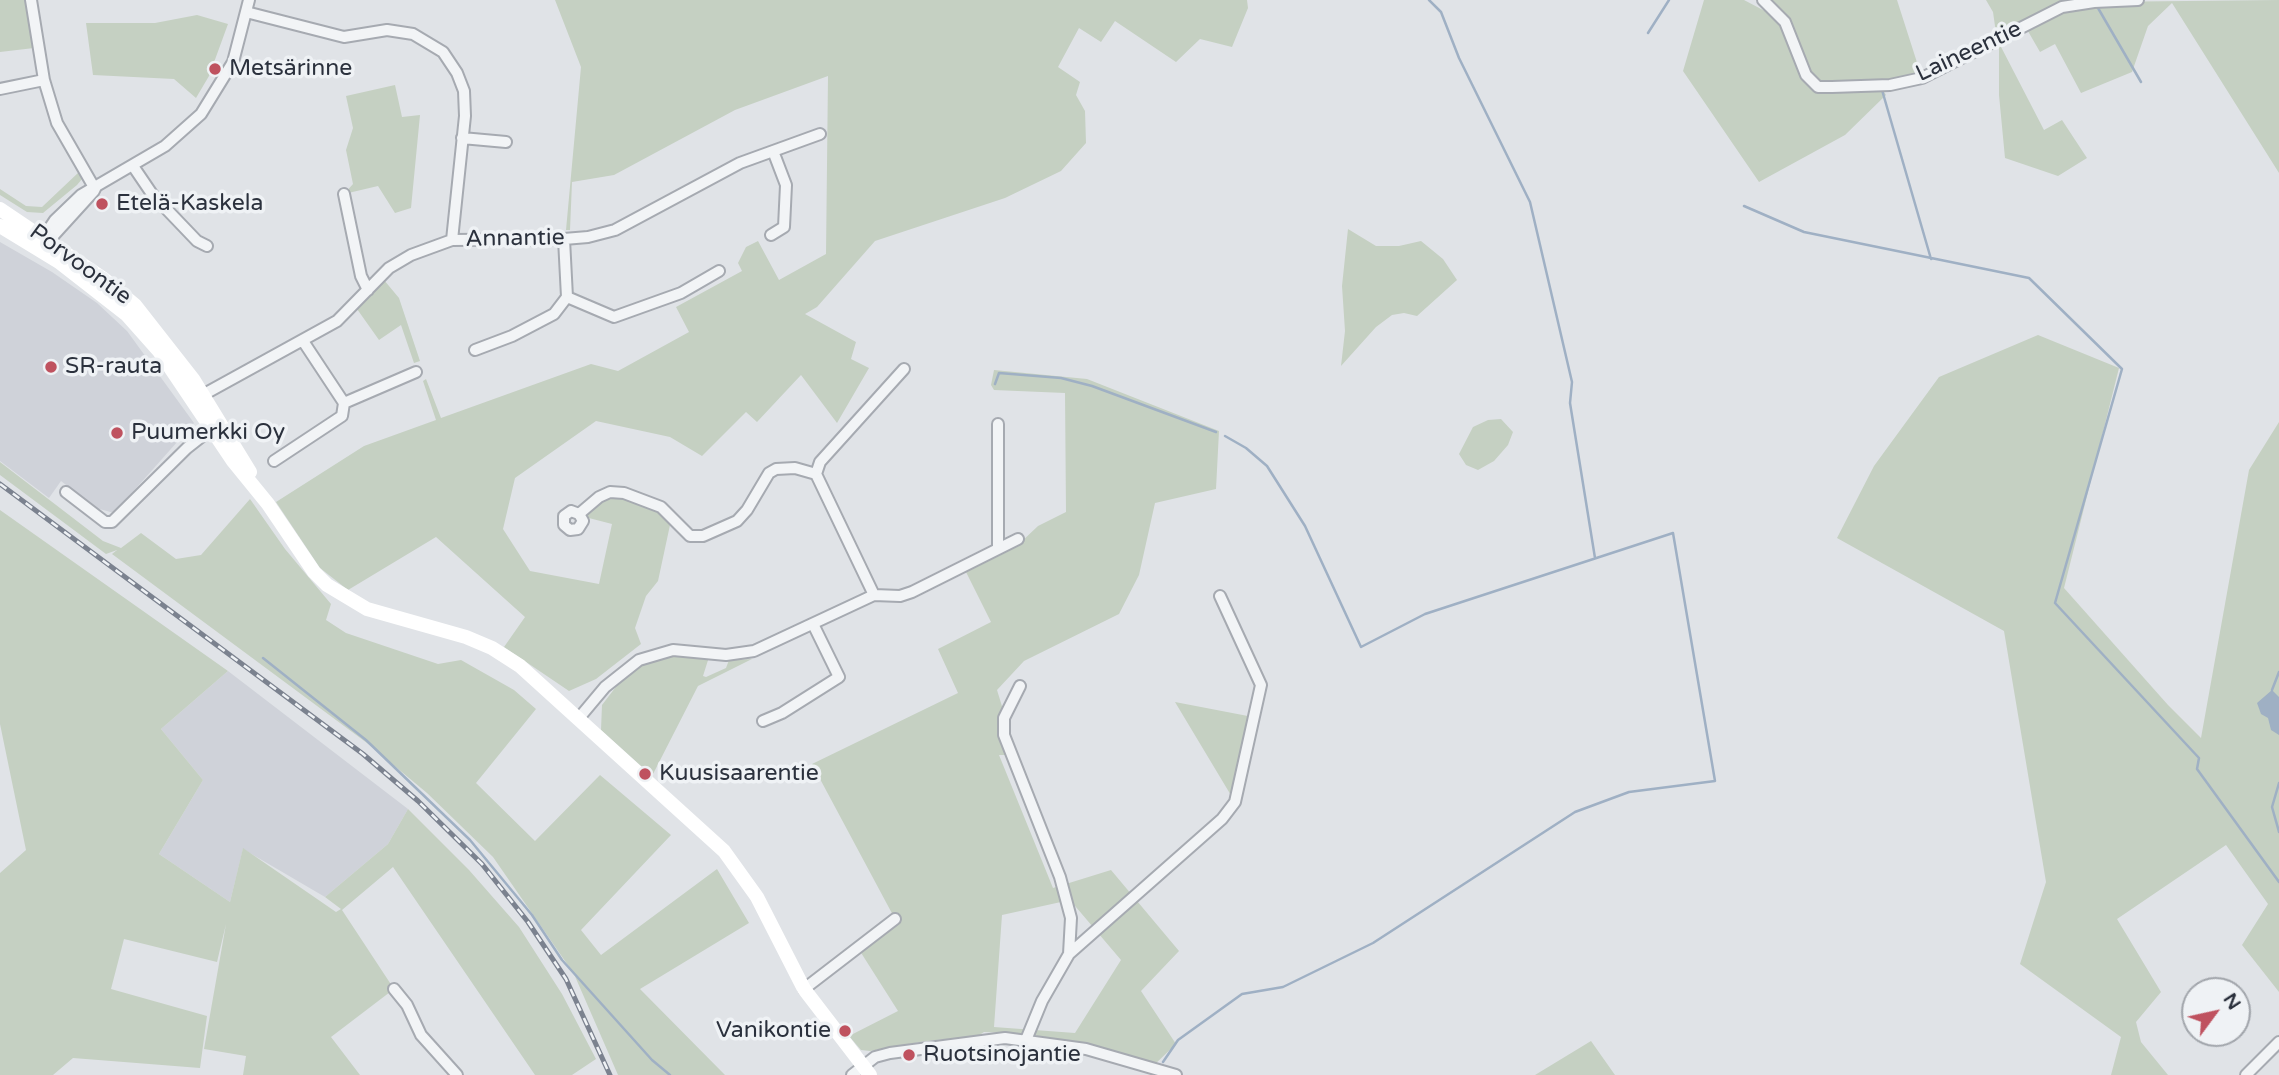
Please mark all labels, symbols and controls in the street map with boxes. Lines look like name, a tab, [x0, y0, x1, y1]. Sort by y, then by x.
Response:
street label: Laineentie	[1912, 16, 2026, 88]
place label: Metsärinne	[229, 55, 352, 83]
marker: Metsärinne	[207, 61, 223, 77]
place label: Etelä-Kaskela	[116, 190, 263, 218]
marker: Etelä-Kaskela	[94, 196, 110, 212]
street label: Porvoontie	[24, 219, 136, 311]
street label: Annantie	[465, 224, 565, 254]
place label: SR-rauta	[65, 353, 162, 381]
marker: SR-rauta	[43, 359, 59, 375]
place label: Puumerkki Oy	[131, 419, 285, 447]
marker: Puumerkki Oy	[109, 425, 125, 441]
place label: Kuusisaarentie	[659, 760, 819, 788]
marker: Kuusisaarentie	[637, 766, 653, 782]
north arrow	[2181, 977, 2251, 1047]
text: N	[2219, 989, 2245, 1014]
place label: Vanikontie	[716, 1017, 831, 1045]
marker: Vanikontie	[837, 1023, 853, 1039]
place label: Ruotsinojantie	[923, 1041, 1081, 1069]
marker: Ruotsinojantie	[901, 1047, 917, 1063]

